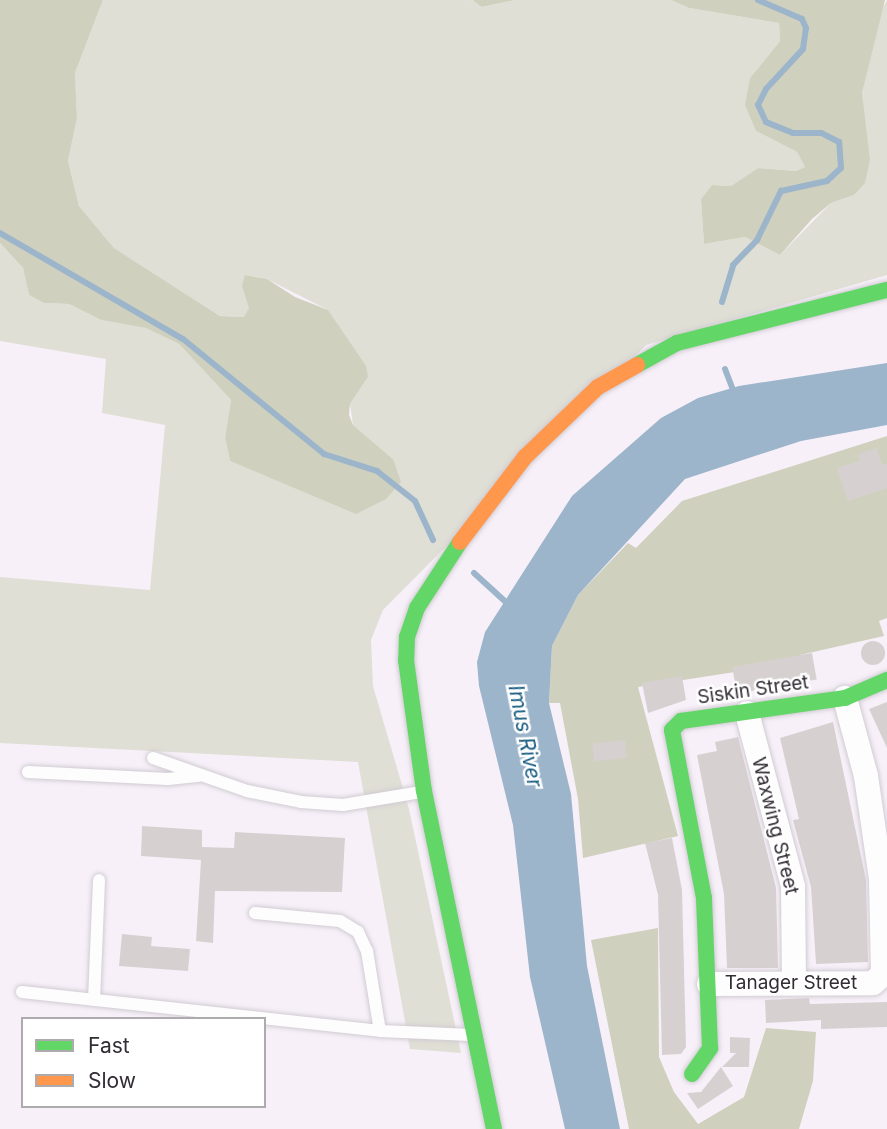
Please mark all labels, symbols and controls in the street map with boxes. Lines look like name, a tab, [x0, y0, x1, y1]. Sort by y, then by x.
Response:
street label: Siskin Street	[696, 671, 810, 709]
water label: Imus River	[503, 683, 547, 789]
street label: Waxwing Street	[747, 755, 803, 897]
street label: Tanager Street	[725, 972, 857, 994]
legend	[21, 1017, 266, 1108]
text: Fast	[88, 1033, 130, 1058]
text: Slow	[88, 1068, 136, 1093]

